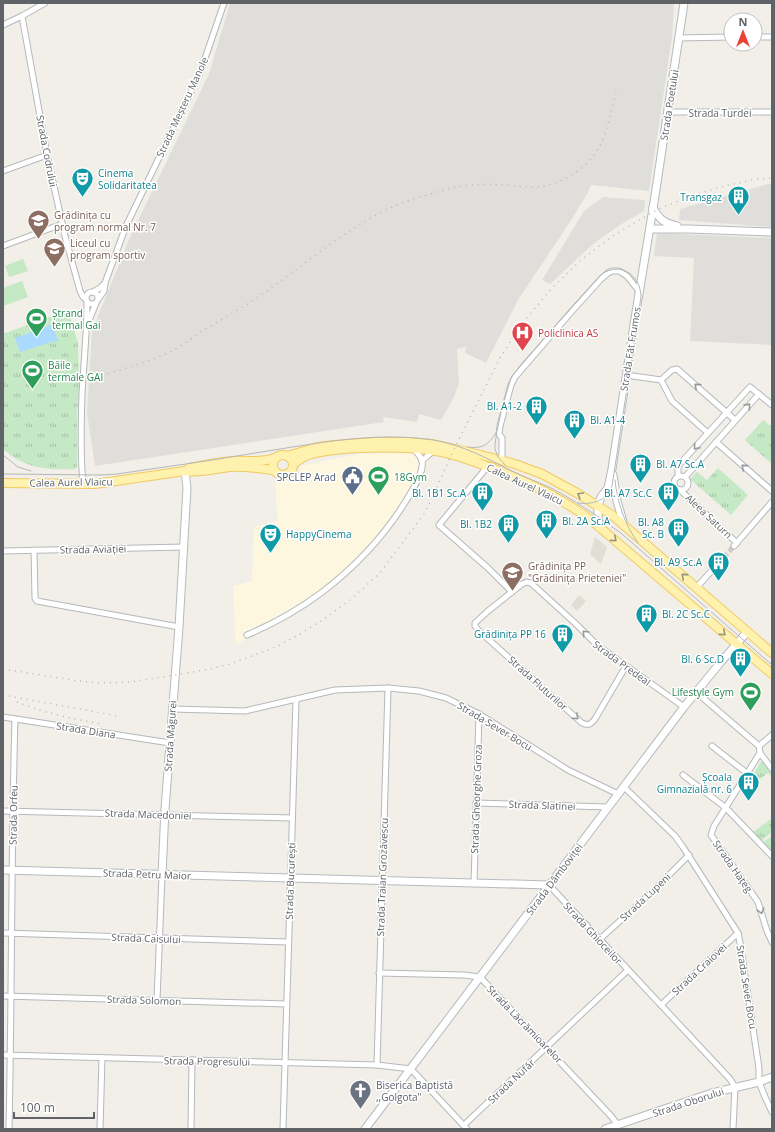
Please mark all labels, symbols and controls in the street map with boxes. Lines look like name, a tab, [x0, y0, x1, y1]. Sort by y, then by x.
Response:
north arrow	[723, 12, 763, 52]
text: N	[739, 14, 747, 29]
street label: Strada Meșteru Manole	[153, 54, 212, 159]
street label: Strada Poetului	[656, 69, 682, 141]
street label: Strada Turdei	[689, 106, 751, 120]
street label: Strada Codrului	[33, 114, 61, 188]
theatre icon: Cinema Solidaritatea	[69, 166, 95, 199]
place label: Cinema Solidaritatea	[98, 166, 157, 192]
building icon: Transgaz	[725, 184, 751, 217]
place label: Transgaz	[680, 190, 722, 204]
school or university icon: Grădinița cu program normal Nr. 7	[25, 208, 51, 241]
place label: Grădinița cu program normal Nr. 7	[54, 208, 156, 234]
school or university icon: Liceul cu program sportiv	[41, 236, 67, 269]
place label: Liceul cu program sportiv	[70, 236, 145, 262]
sports icon: Ștrand termal Gai	[23, 306, 49, 339]
place label: Ștrand termal Gai	[52, 306, 101, 332]
street label: Strada Făt Frumos	[616, 306, 644, 392]
hospital icon: Policlinica AS	[509, 320, 535, 353]
place label: Policlinica AS	[538, 326, 598, 340]
sports icon: Băile termale GAI	[20, 358, 46, 391]
place label: Băile termale GAI	[48, 358, 103, 384]
one-way arrow	[694, 384, 702, 391]
building icon: Bl. A1-2	[524, 393, 550, 426]
place label: Bl. A1-2	[487, 399, 522, 413]
one-way arrow	[744, 403, 751, 411]
building icon: Bl. A1-4	[561, 407, 587, 440]
place label: Bl. A1-4	[590, 413, 625, 427]
one-way arrow	[693, 442, 700, 450]
building icon: Bl. A7 Sc.A	[627, 451, 653, 484]
place label: Bl. A7 Sc.A	[656, 457, 705, 471]
street label: Calea Aurel Vlaicu	[484, 460, 566, 508]
public building icon: SPCLEP Arad	[339, 464, 365, 497]
sports icon: 18Gym	[366, 464, 392, 497]
one-way arrow	[741, 464, 748, 471]
place label: SPCLEP Arad	[277, 470, 336, 484]
place label: 18Gym	[394, 470, 427, 484]
street label: Calea Aurel Vlaicu	[29, 474, 113, 490]
building icon: Bl. 1B1 Sc.A	[469, 480, 495, 513]
building icon: Bl. A7 Sc.C	[655, 480, 681, 513]
place label: Bl. 1B1 Sc.A	[412, 486, 467, 500]
place label: Bl. A7 Sc.C	[604, 486, 652, 500]
street label: Aleea Saturn	[683, 491, 735, 541]
one-way arrow	[577, 492, 584, 499]
building icon: Bl. 2A Sc.A	[533, 508, 559, 541]
building icon: Bl. 1B2	[495, 511, 521, 544]
place label: Bl. 2A Sc.A	[562, 514, 611, 528]
place label: Bl. A8 Sc. B	[638, 515, 664, 541]
building icon: Bl. A8 Sc. B	[666, 515, 692, 548]
place label: Bl. 1B2	[460, 517, 492, 531]
theatre icon: HappyCinema	[258, 521, 284, 554]
place label: HappyCinema	[286, 527, 352, 541]
one-way arrow	[609, 535, 617, 542]
street label: Strada Aviației	[60, 541, 126, 557]
building icon: Bl. A9 Sc.A	[705, 549, 731, 582]
place label: Bl. A9 Sc.A	[654, 555, 703, 569]
school or university icon: Grădinița PP "Grădinița Prieteniei"	[499, 559, 525, 592]
place label: Grădinița PP "Grădinița Prieteniei"	[528, 559, 626, 585]
one-way arrow	[681, 574, 689, 581]
building icon: Bl. 2C Sc.C	[634, 601, 660, 634]
place label: Bl. 2C Sc.C	[662, 607, 710, 621]
building icon: Grădinița PP 16	[549, 621, 575, 654]
place label: Grădinița PP 16	[474, 627, 546, 641]
one-way arrow	[719, 628, 726, 635]
one-way arrow	[582, 630, 589, 638]
street label: Strada Predeal	[590, 637, 654, 689]
building icon: Bl. 6 Sc.D	[727, 646, 753, 679]
street label: Strada Fluturilor	[505, 652, 571, 714]
place label: Bl. 6 Sc.D	[681, 652, 724, 666]
sports icon: Lifestyle Gym	[737, 679, 763, 712]
place label: Lifestyle Gym	[672, 685, 734, 699]
street label: Strada Sever Bocu	[455, 698, 535, 754]
street label: Strada Măgurei	[161, 700, 179, 772]
one-way arrow	[571, 712, 579, 720]
street label: Strada Diana	[55, 718, 117, 742]
street label: Strada Gheorghe Groza	[467, 744, 485, 854]
place label: Școala Gimnazială nr. 6	[657, 770, 732, 796]
building icon: Școala Gimnazială nr. 6	[735, 770, 761, 803]
street label: Strada Orfeu	[5, 785, 21, 845]
street label: Strada Slatinei	[508, 797, 576, 813]
street label: Strada Macedoniei	[104, 805, 192, 823]
street label: Strada Traian Grozăvescu	[373, 817, 391, 937]
street label: Strada Hațeg	[710, 837, 756, 895]
street label: Strada Dâmboviței	[522, 840, 586, 918]
street label: Strada București	[282, 842, 298, 920]
street label: Strada Petru Maior	[103, 865, 191, 883]
street label: Strada Lupeni	[617, 870, 673, 924]
street label: Strada Ghioceilor	[560, 899, 626, 967]
one-way arrow	[756, 908, 765, 915]
street label: Strada Caisului	[111, 930, 181, 946]
street label: Strada Craiovei	[668, 940, 730, 998]
street label: Strada Sever Bocu	[733, 944, 761, 1030]
street label: Strada Lăcrămioarelor	[484, 982, 566, 1066]
street label: Strada Solomon	[107, 992, 181, 1008]
street label: Strada Progresului	[164, 1053, 250, 1069]
street label: Strada Nufăr	[484, 1056, 538, 1106]
church icon: Biserica Baptistă ,,Golgota"	[348, 1078, 374, 1111]
place label: Biserica Baptistă ,,Golgota"	[376, 1078, 453, 1104]
street label: Strada Oborului	[651, 1084, 725, 1120]
scale bar	[14, 1094, 94, 1120]
text: 100 m	[20, 1099, 55, 1116]

